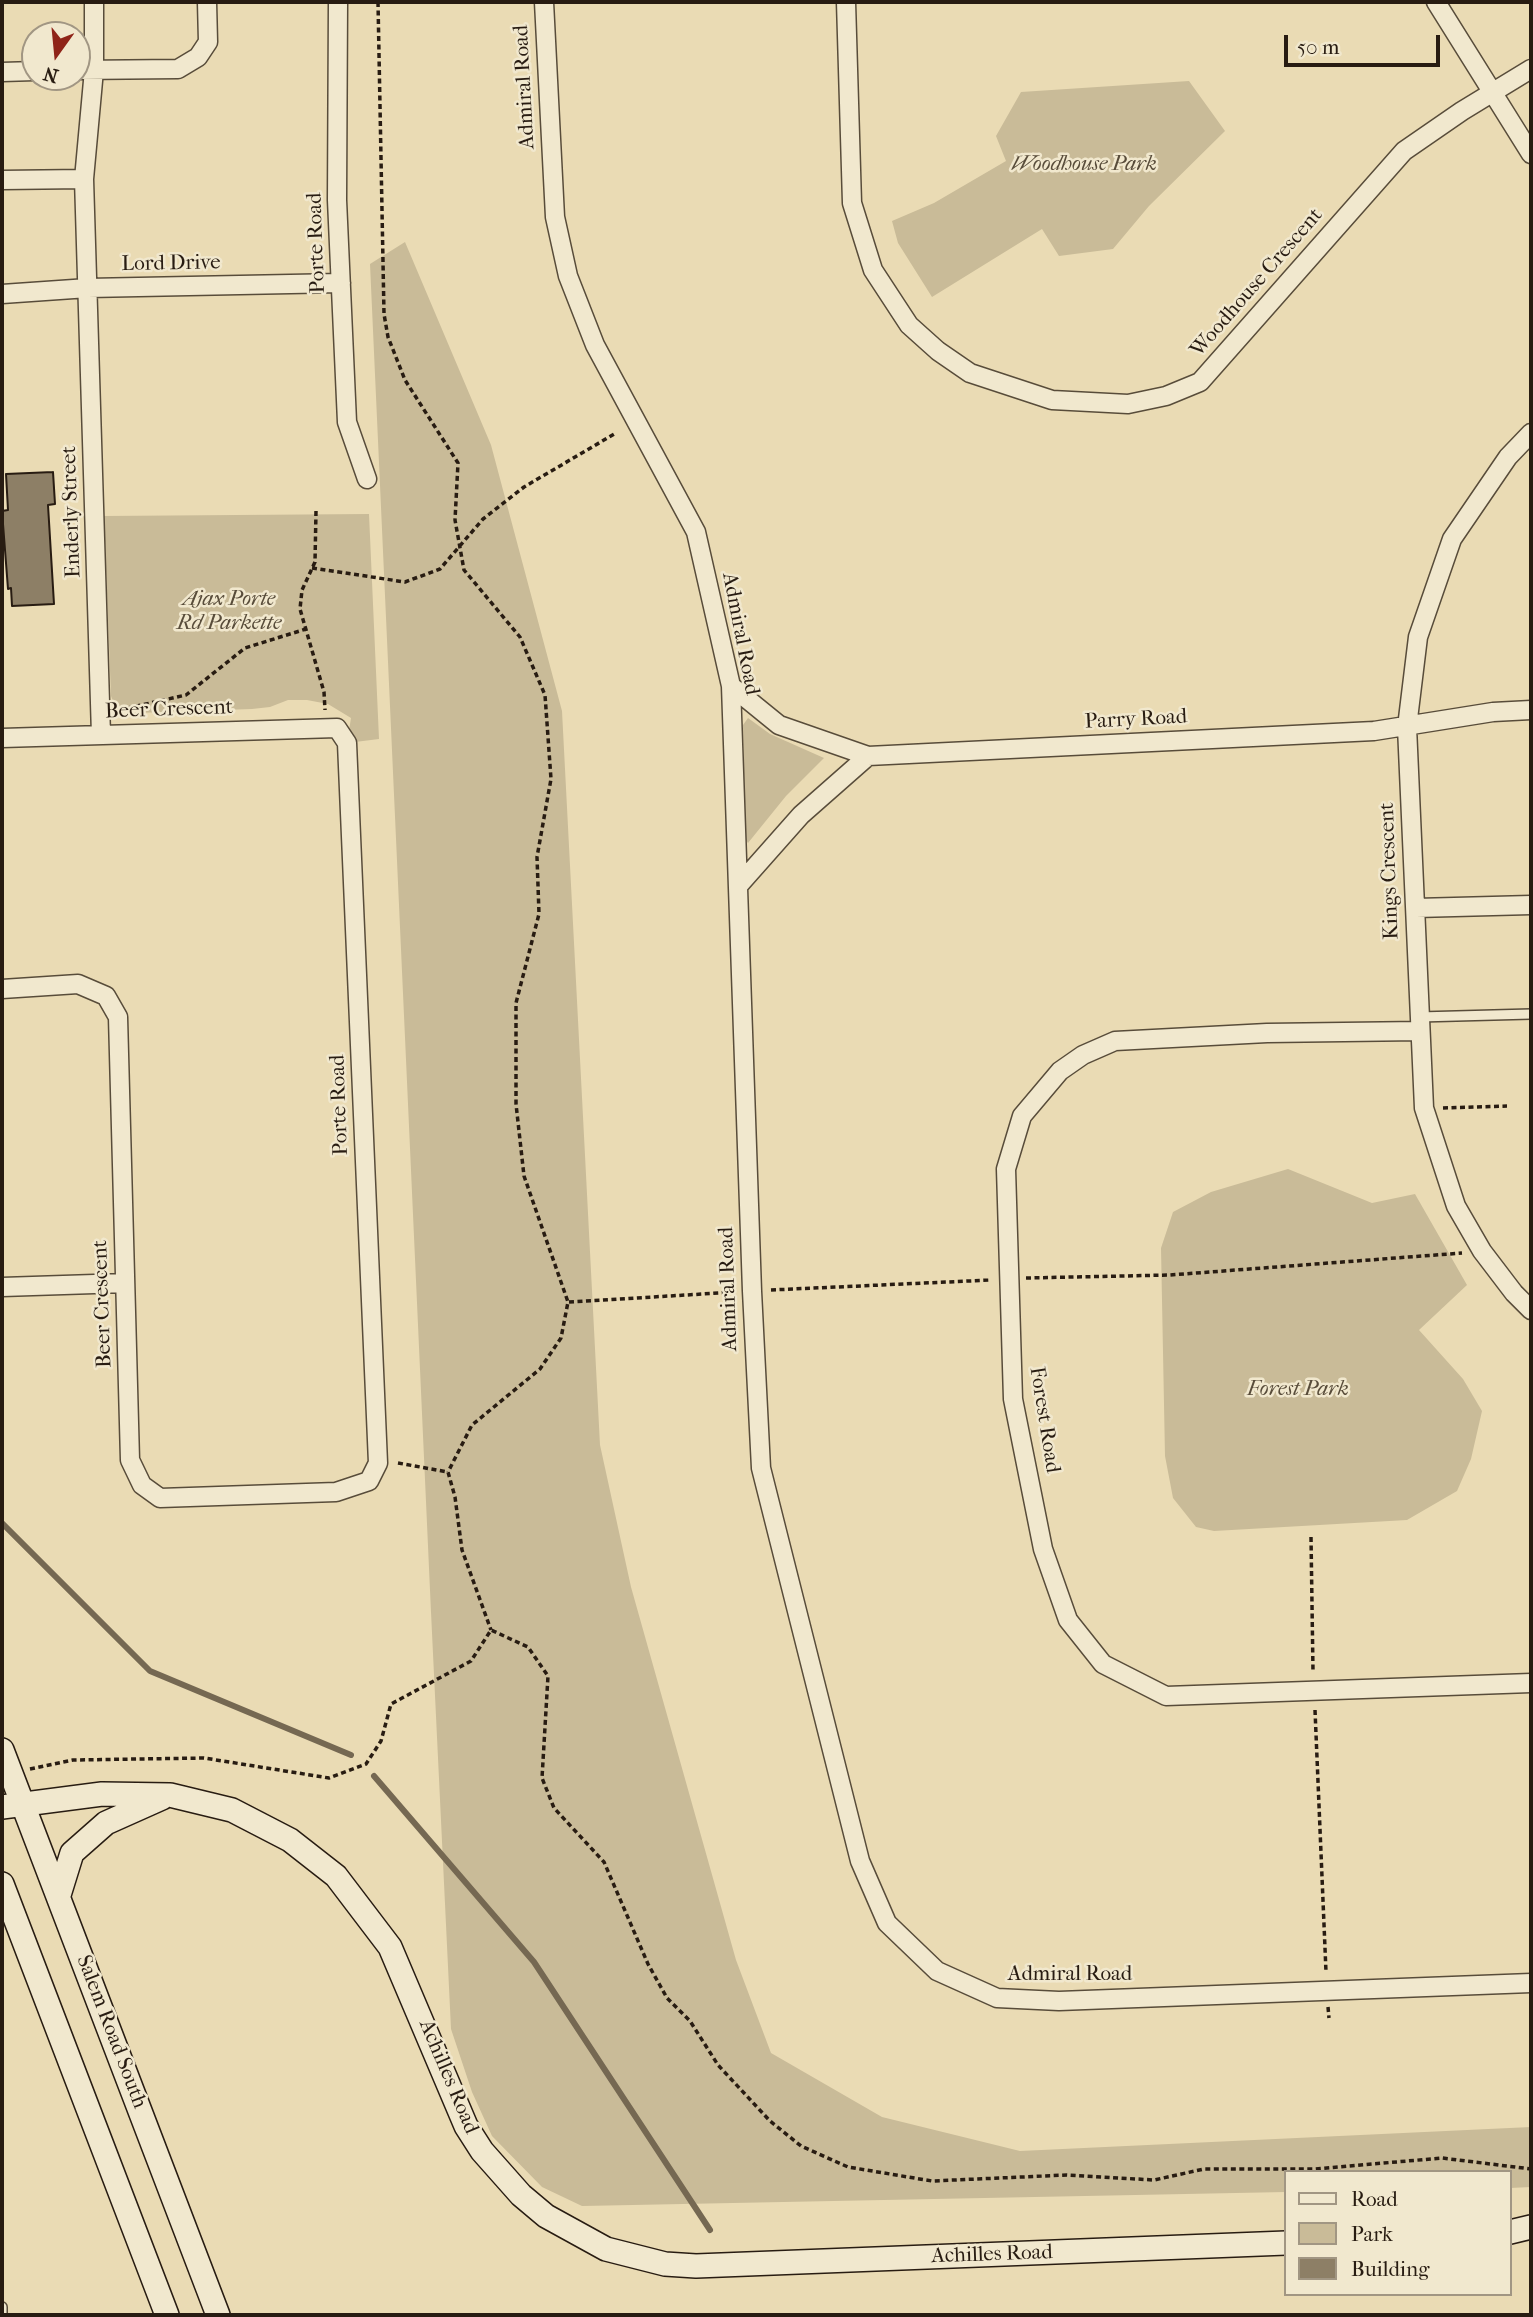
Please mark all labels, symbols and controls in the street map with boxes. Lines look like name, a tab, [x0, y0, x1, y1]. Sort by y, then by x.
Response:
north arrow	[21, 21, 91, 91]
scale bar	[1288, 21, 1444, 65]
street label: Admiral Road	[509, 24, 541, 150]
text: 50 m	[1297, 35, 1340, 59]
text: N	[41, 62, 61, 87]
park label: Woodhouse Park	[1011, 152, 1157, 178]
street label: Porte Road	[303, 192, 331, 294]
street label: Woodhouse Crescent	[1186, 203, 1328, 363]
street label: Lord Drive	[121, 251, 221, 277]
street label: Enderly Street	[57, 446, 87, 578]
street label: Admiral Road	[716, 571, 764, 697]
park label: Ajax Porte Rd Parkette	[177, 587, 281, 637]
street label: Beer Crescent	[105, 695, 233, 725]
street label: Parry Road	[1084, 705, 1188, 735]
street label: Kings Crescent	[1375, 802, 1405, 940]
street label: Porte Road	[326, 1054, 354, 1156]
street label: Admiral Road	[714, 1226, 744, 1352]
street label: Beer Crescent	[88, 1240, 118, 1368]
street label: Forest Road	[1023, 1365, 1065, 1475]
park label: Forest Park	[1247, 1377, 1349, 1403]
street label: Salem Road South	[70, 1952, 152, 2112]
street label: Admiral Road	[1008, 1962, 1132, 1988]
street label: Achilles Road	[413, 2016, 483, 2138]
legend	[1284, 2170, 1512, 2296]
text: Road	[1351, 2187, 1398, 2211]
text: Park	[1351, 2222, 1393, 2246]
street label: Achilles Road	[931, 2240, 1053, 2270]
text: Building	[1351, 2257, 1429, 2281]

